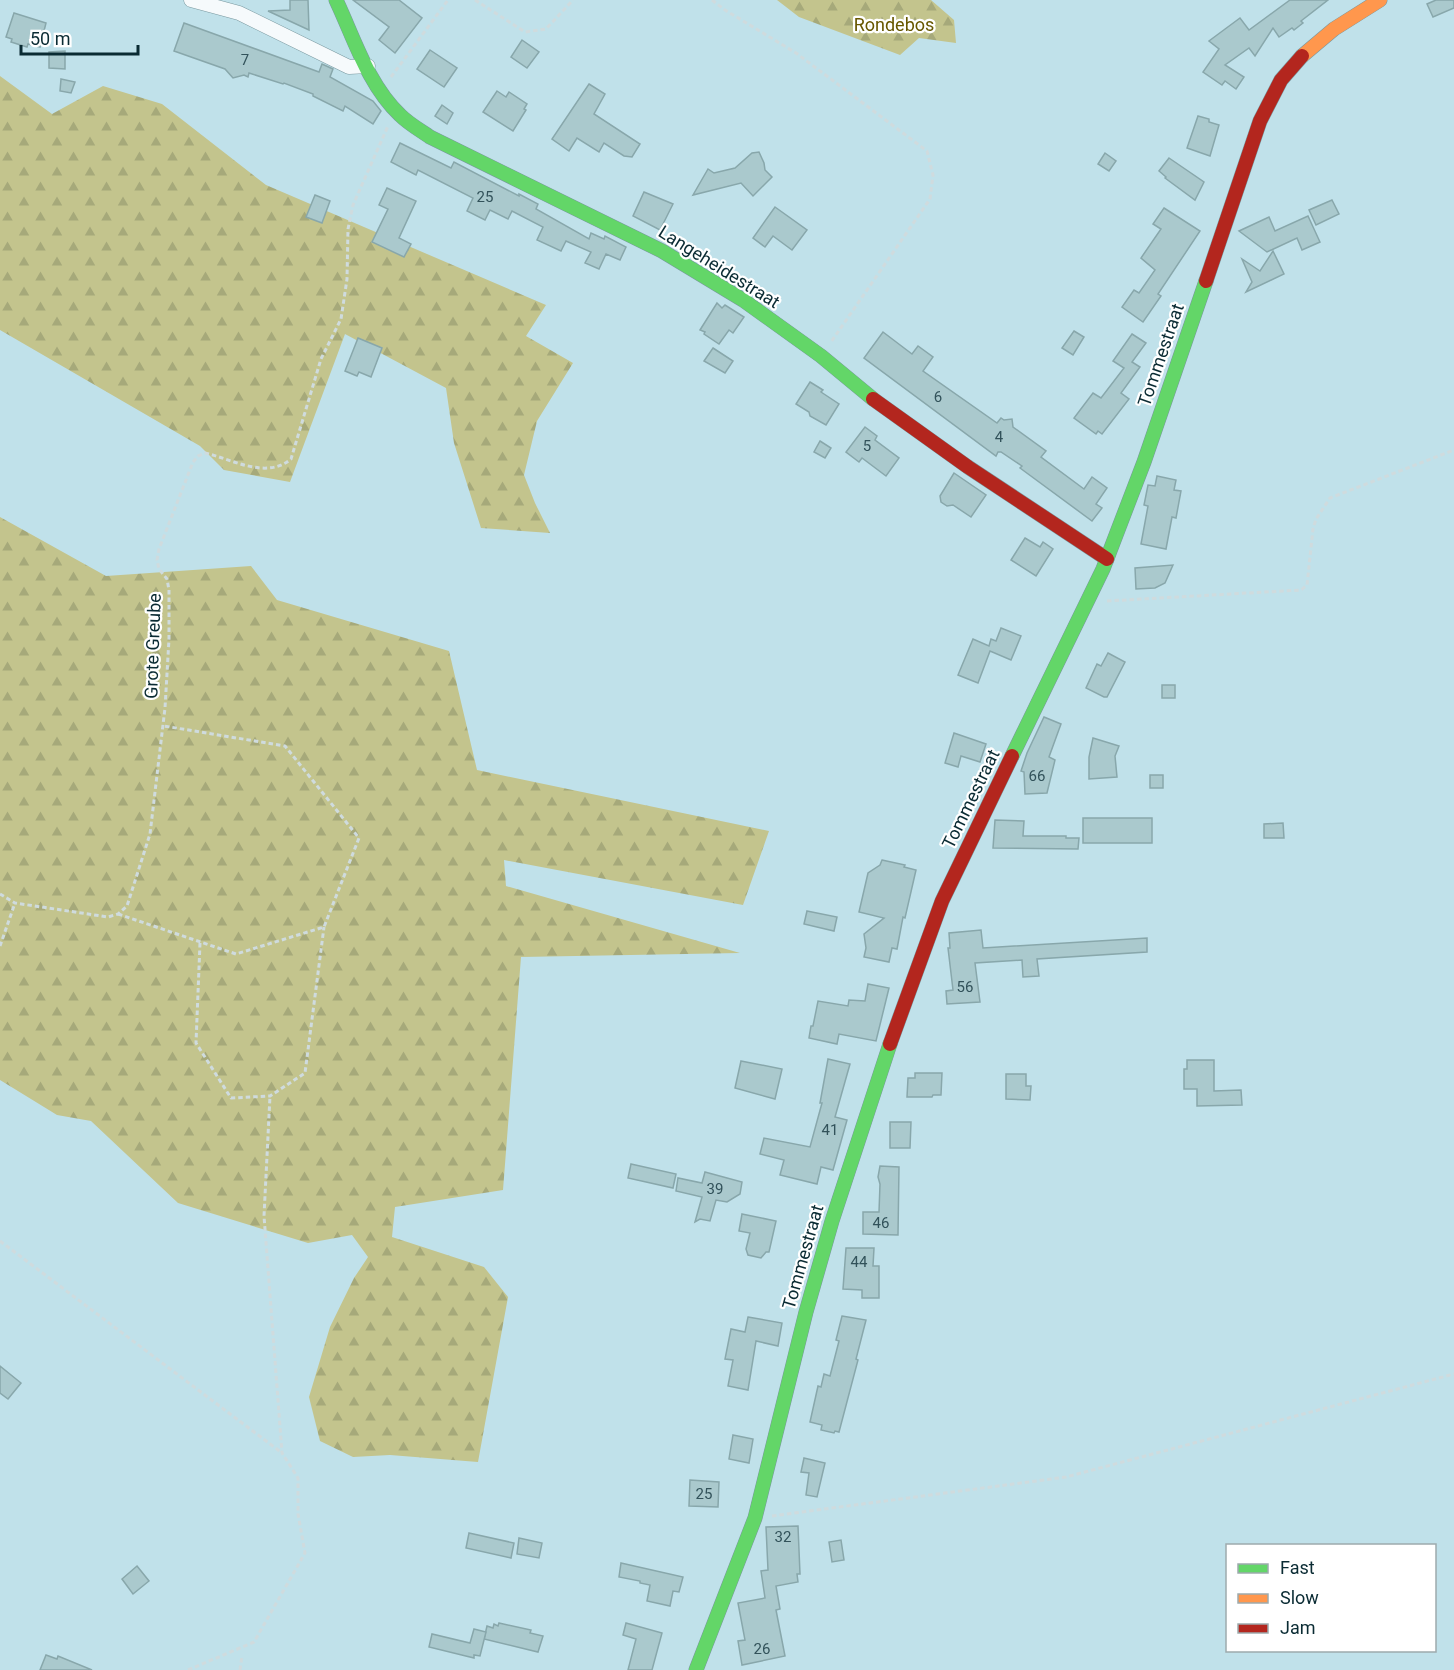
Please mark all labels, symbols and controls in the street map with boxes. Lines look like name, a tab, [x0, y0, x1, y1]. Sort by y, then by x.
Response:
park label: Rondebos	[854, 14, 934, 35]
scale bar	[21, 18, 138, 56]
text: 50 m	[30, 28, 70, 49]
house number: 7	[241, 51, 249, 69]
house number: 25	[477, 188, 493, 206]
street label: Langeheidestraat	[655, 221, 784, 312]
street label: Tommestraat	[1133, 300, 1188, 409]
house number: 6	[934, 388, 942, 406]
house number: 4	[995, 428, 1004, 446]
house number: 5	[863, 437, 871, 455]
street label: Grote Greube	[140, 593, 165, 699]
street label: Tommestraat	[938, 746, 1004, 852]
house number: 66	[1029, 767, 1045, 785]
house number: 56	[957, 978, 973, 996]
house number: 41	[822, 1121, 838, 1139]
house number: 39	[707, 1180, 723, 1198]
street label: Tommestraat	[778, 1202, 827, 1311]
house number: 46	[873, 1214, 889, 1232]
house number: 44	[851, 1253, 868, 1271]
house number: 25	[696, 1485, 712, 1503]
house number: 32	[775, 1528, 791, 1546]
legend	[1226, 1544, 1436, 1652]
text: Fast	[1280, 1557, 1315, 1578]
text: Slow	[1280, 1587, 1319, 1608]
text: Jam	[1280, 1617, 1316, 1638]
house number: 26	[754, 1640, 770, 1658]

